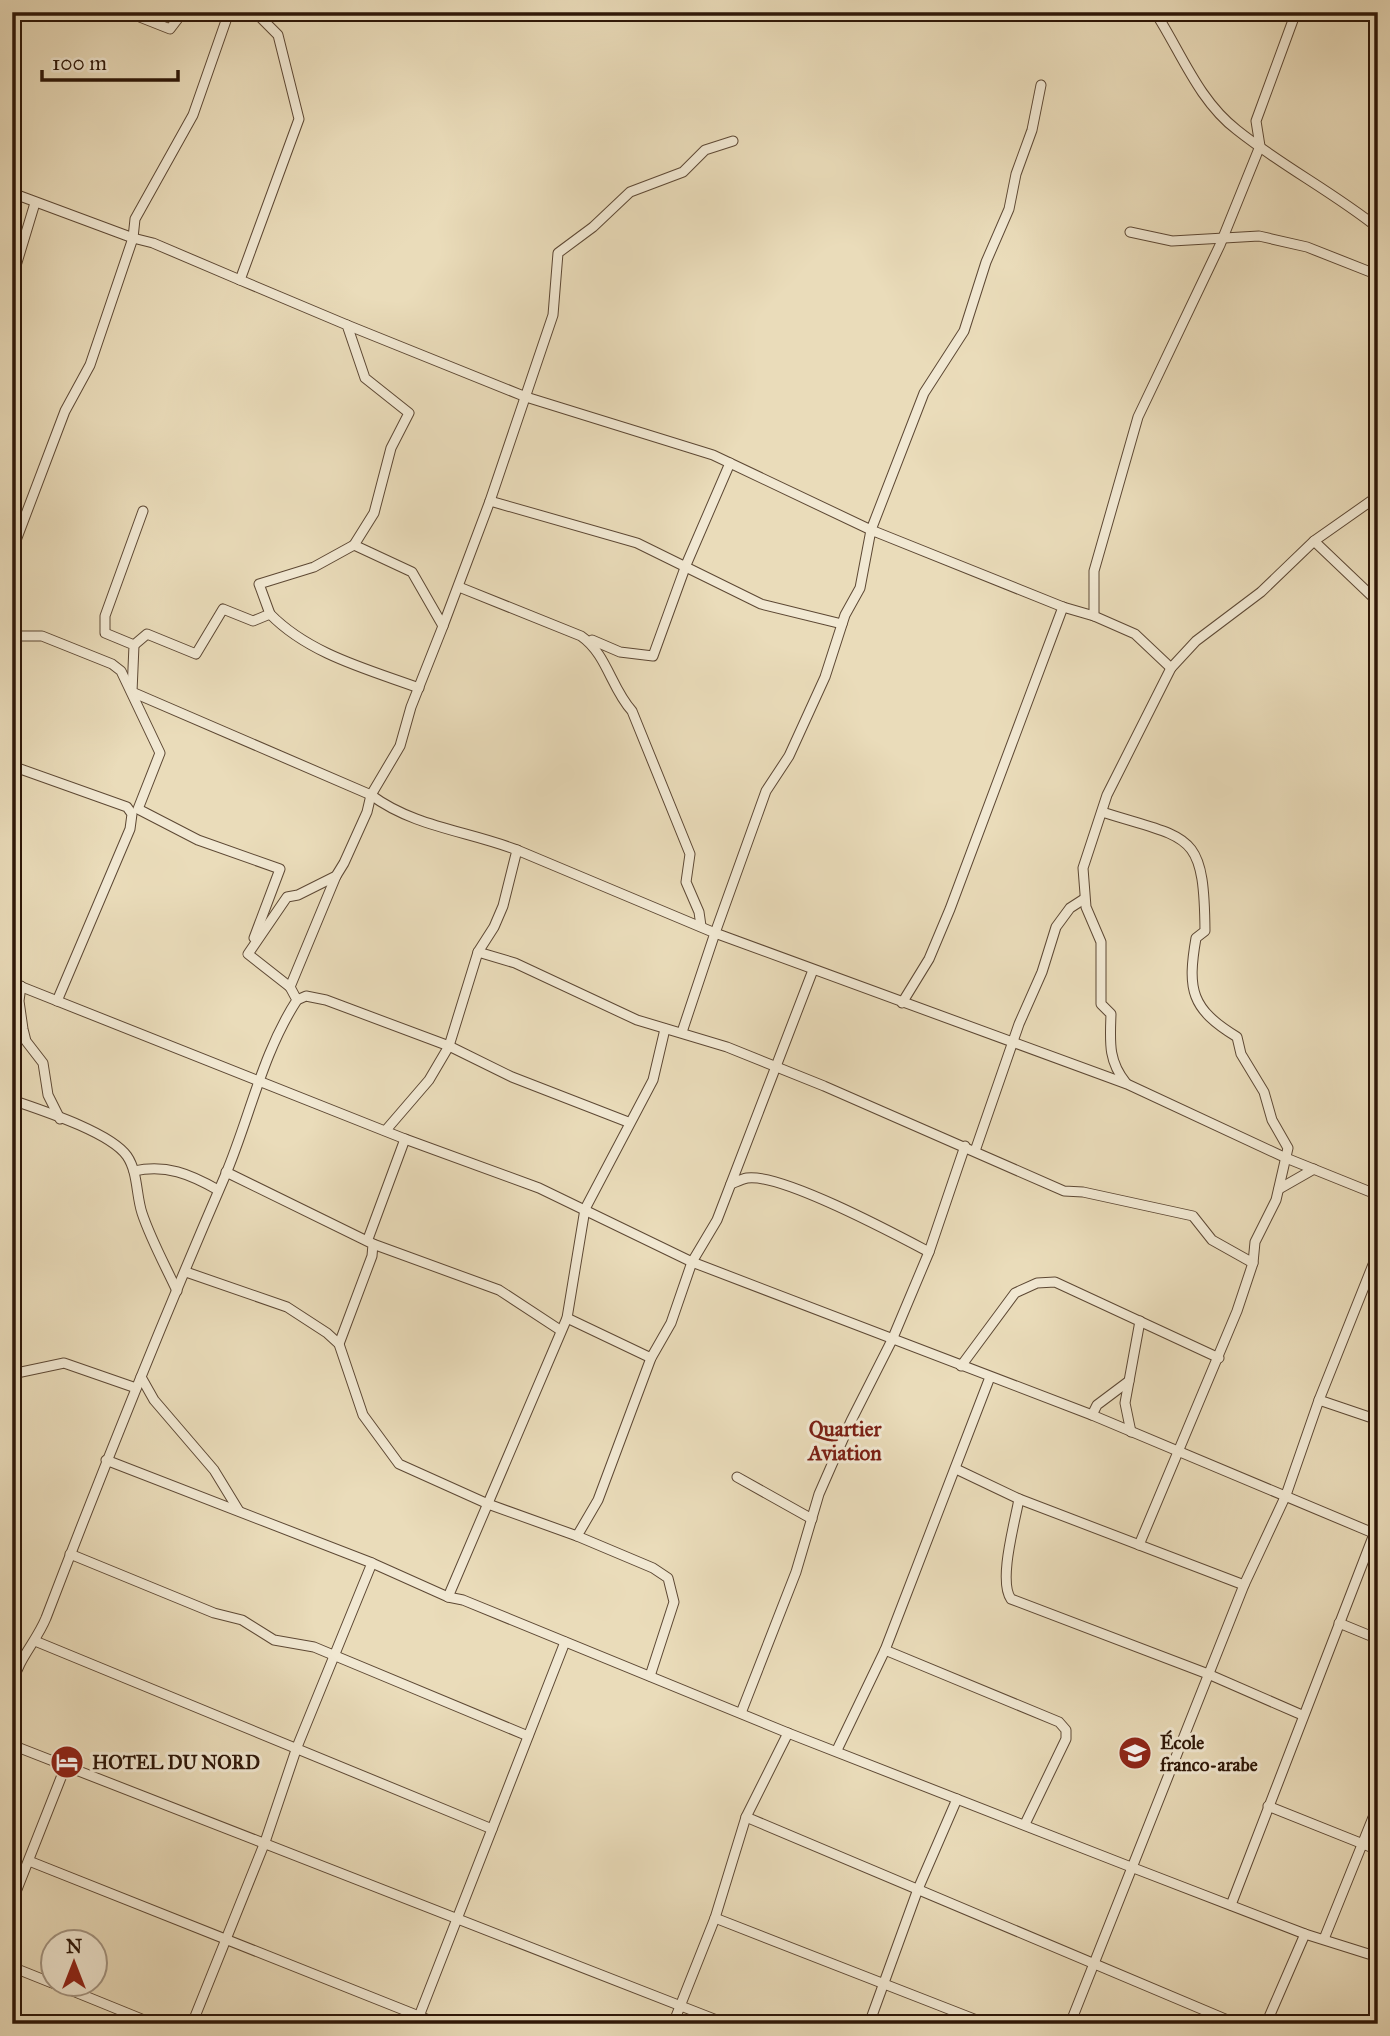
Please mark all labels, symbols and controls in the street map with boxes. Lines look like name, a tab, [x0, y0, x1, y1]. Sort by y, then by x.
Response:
scale bar	[42, 38, 178, 82]
text: 100 m	[52, 50, 107, 76]
district label: Quartier Aviation	[806, 1416, 882, 1466]
place label: École franco-arabe	[1159, 1729, 1258, 1776]
school or university icon: École franco-arabe	[1116, 1734, 1154, 1772]
hotel icon: HOTEL DU NORD	[48, 1743, 86, 1781]
place label: HOTEL DU NORD	[92, 1751, 260, 1774]
north arrow	[38, 1927, 108, 1997]
text: N	[66, 1935, 82, 1958]

